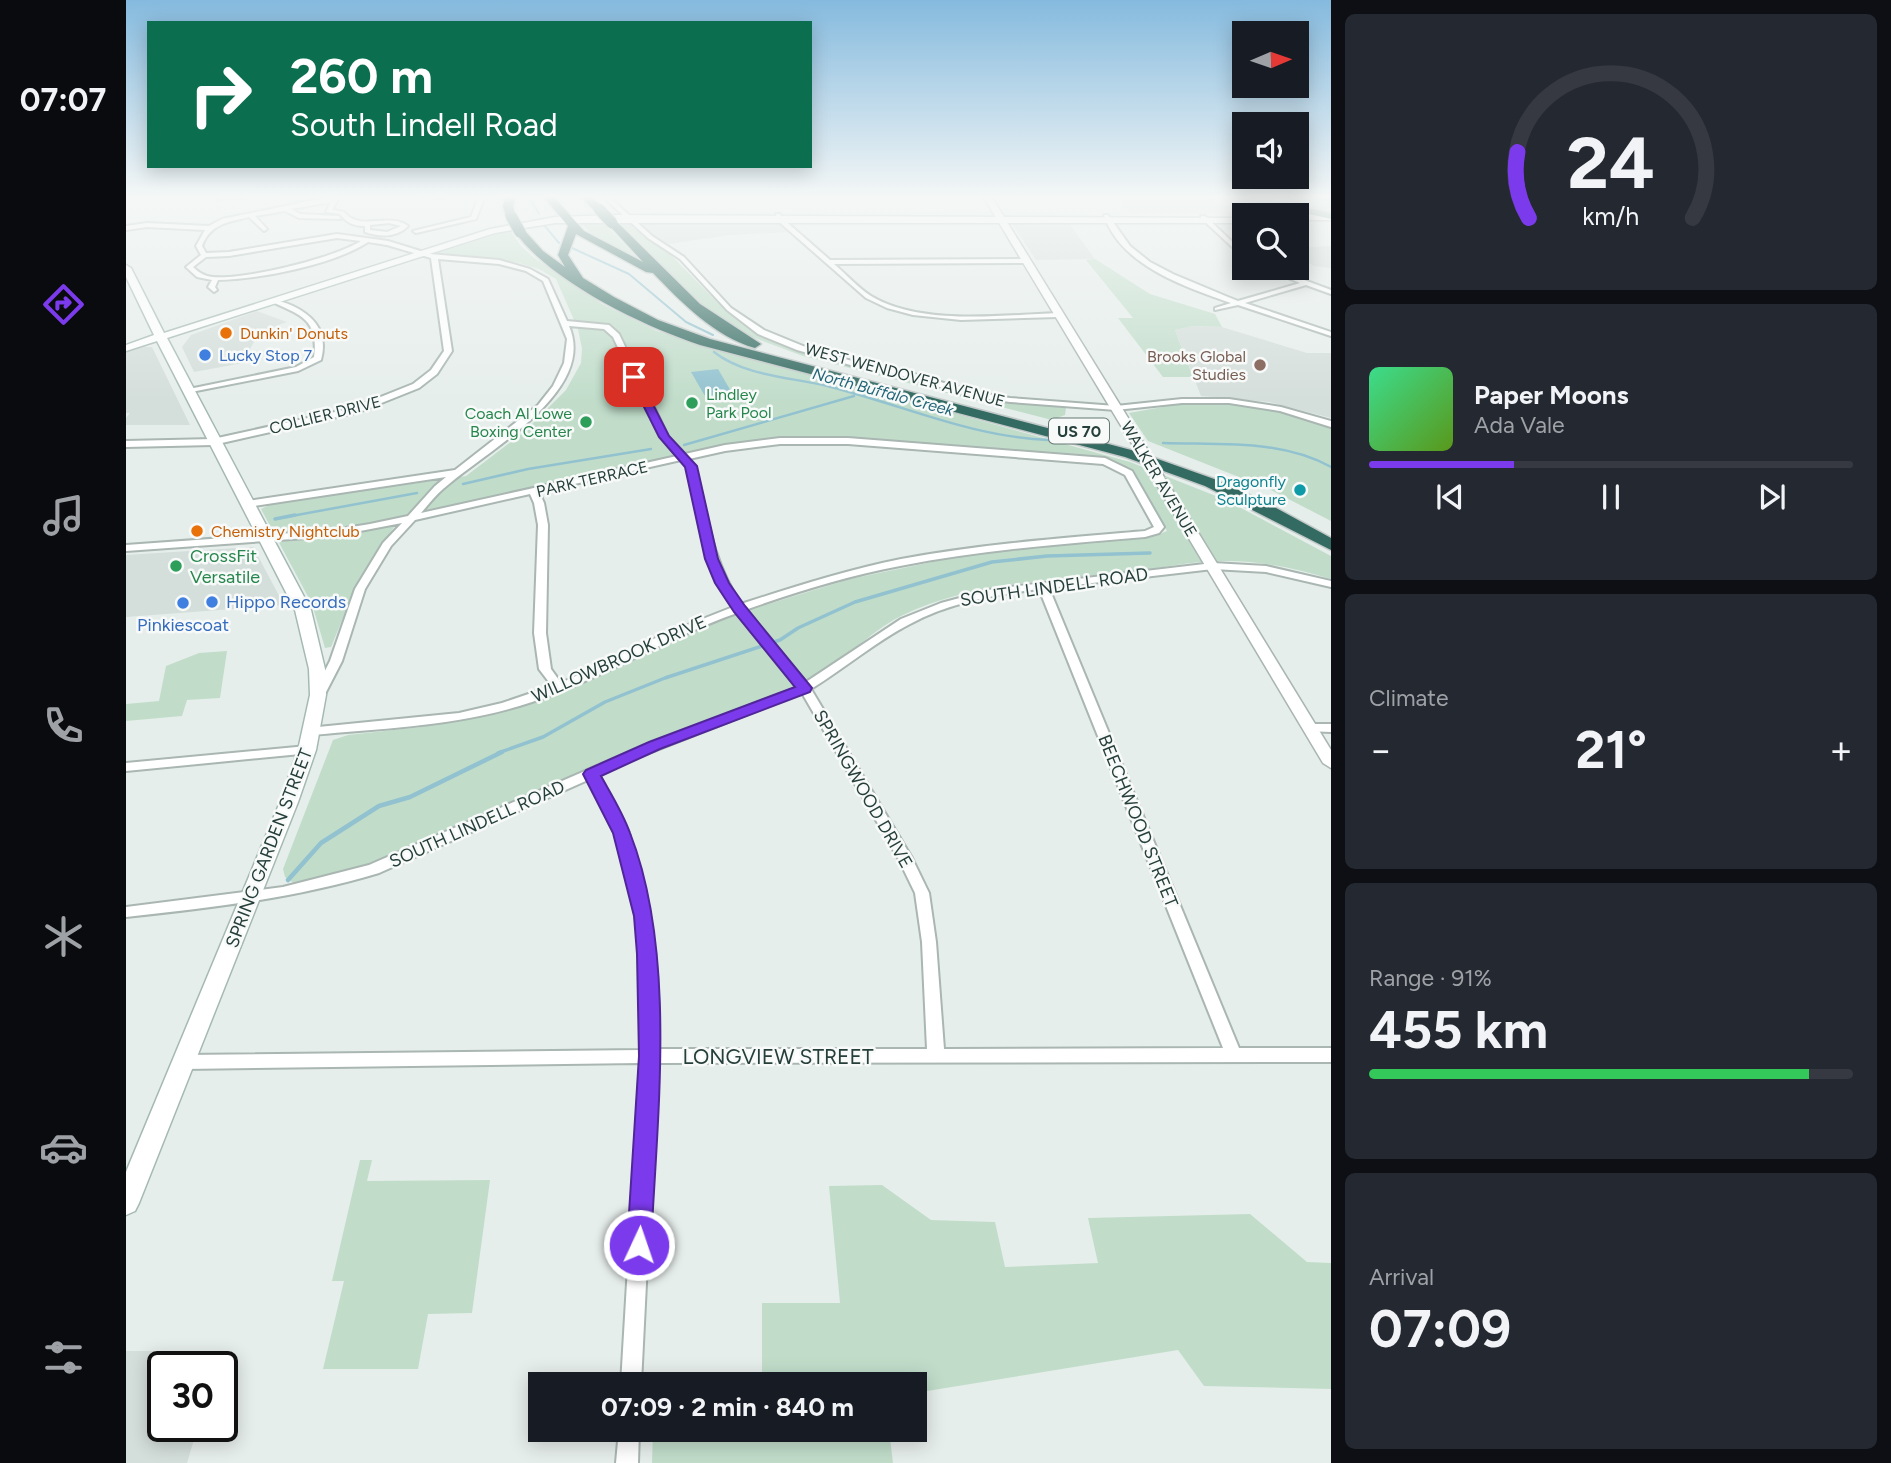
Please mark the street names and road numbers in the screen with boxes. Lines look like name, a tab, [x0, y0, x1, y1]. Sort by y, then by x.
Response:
street label: WEST WENDOVER AVENUE	[803, 339, 1007, 411]
street label: COLLIER DRIVE	[267, 392, 383, 438]
road number: US 70	[1049, 418, 1109, 444]
street label: WALKER AVENUE	[1117, 418, 1201, 540]
street label: PARK TERRACE	[534, 457, 650, 501]
street label: SOUTH LINDELL ROAD	[959, 563, 1149, 611]
street label: WILLOWBROOK DRIVE	[528, 611, 710, 707]
street label: SPRINGWOOD DRIVE	[809, 706, 917, 872]
street label: BEECHWOOD STREET	[1093, 731, 1183, 911]
street label: SPRING GARDEN STREET	[221, 745, 317, 951]
street label: SOUTH LINDELL ROAD	[386, 775, 568, 873]
street label: LONGVIEW STREET	[682, 1044, 874, 1069]

